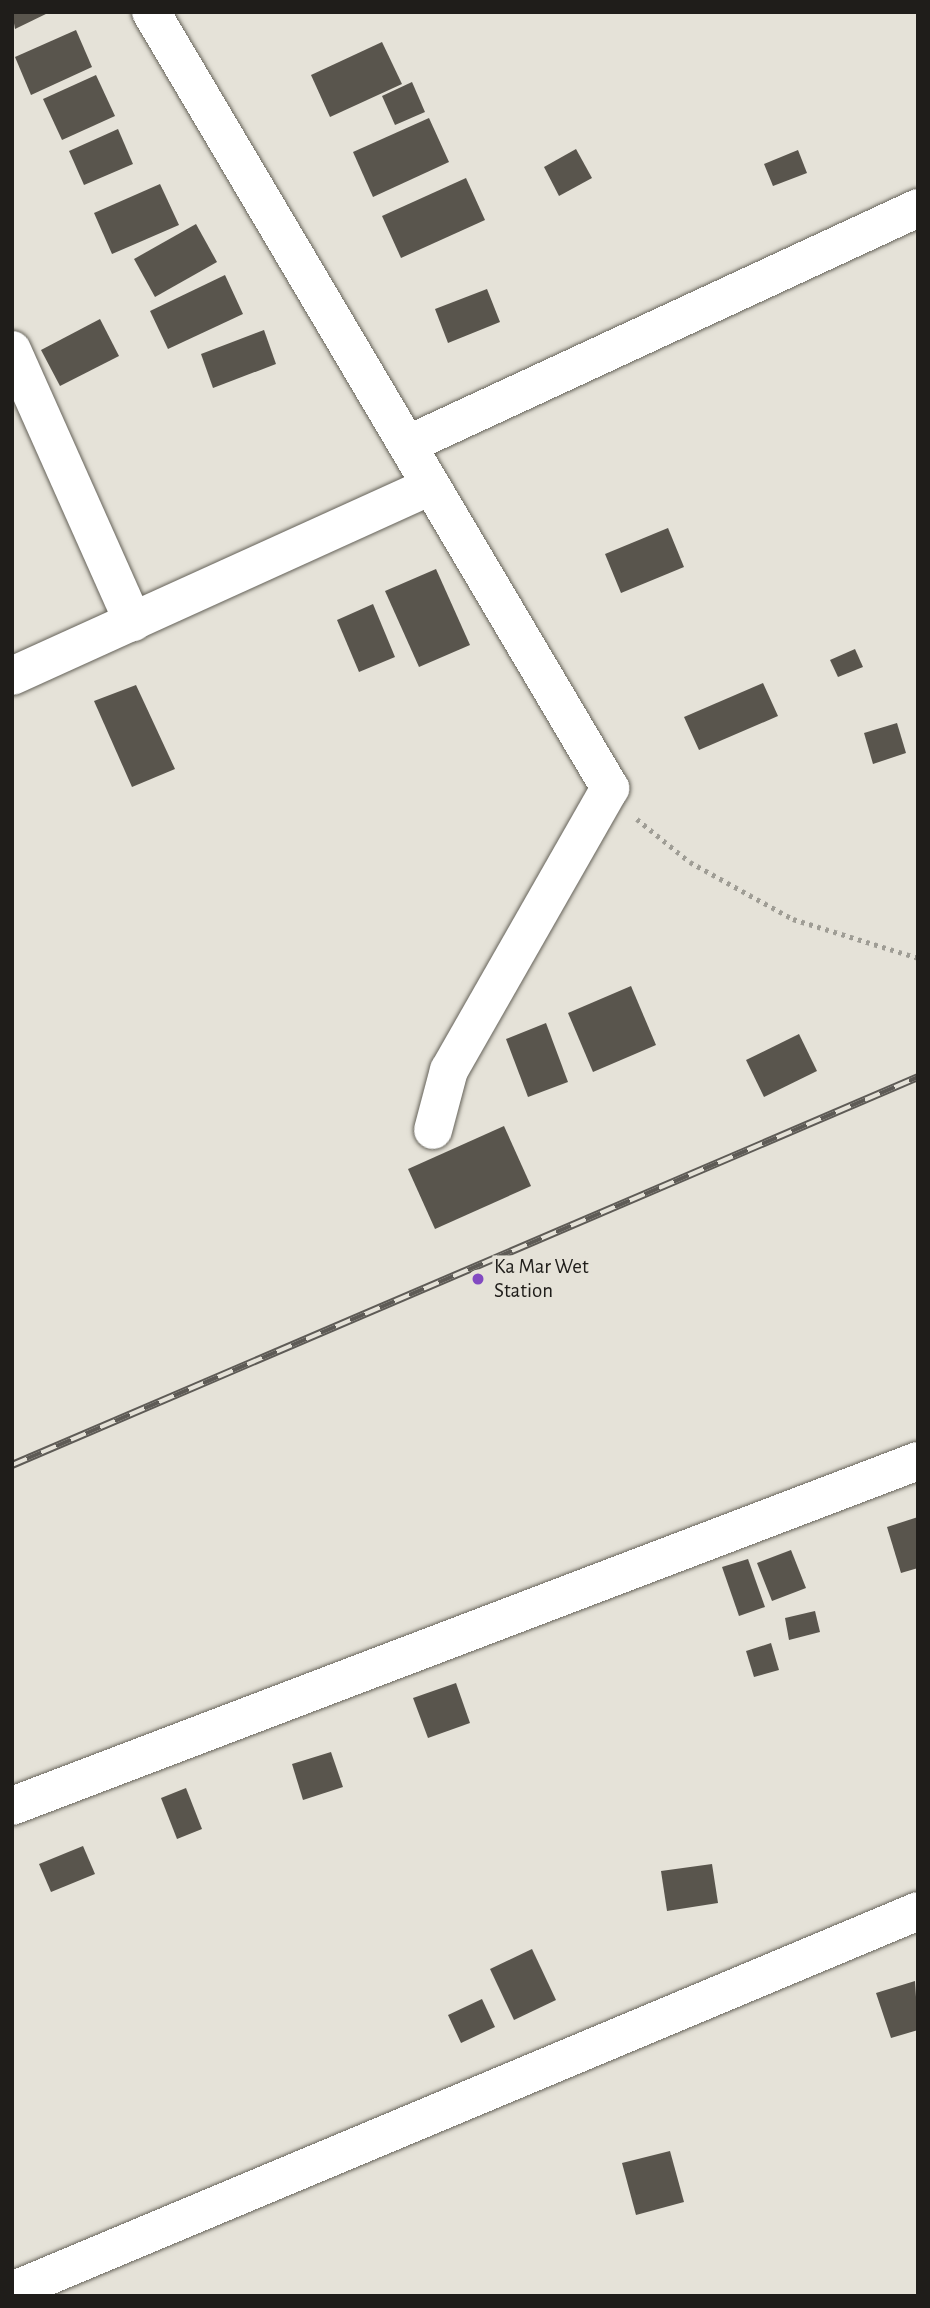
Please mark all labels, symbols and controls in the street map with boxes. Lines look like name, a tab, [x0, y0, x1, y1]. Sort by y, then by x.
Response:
place label: Ka Mar Wet Station	[494, 1254, 589, 1304]
marker: Ka Mar Wet Station	[468, 1269, 488, 1289]

